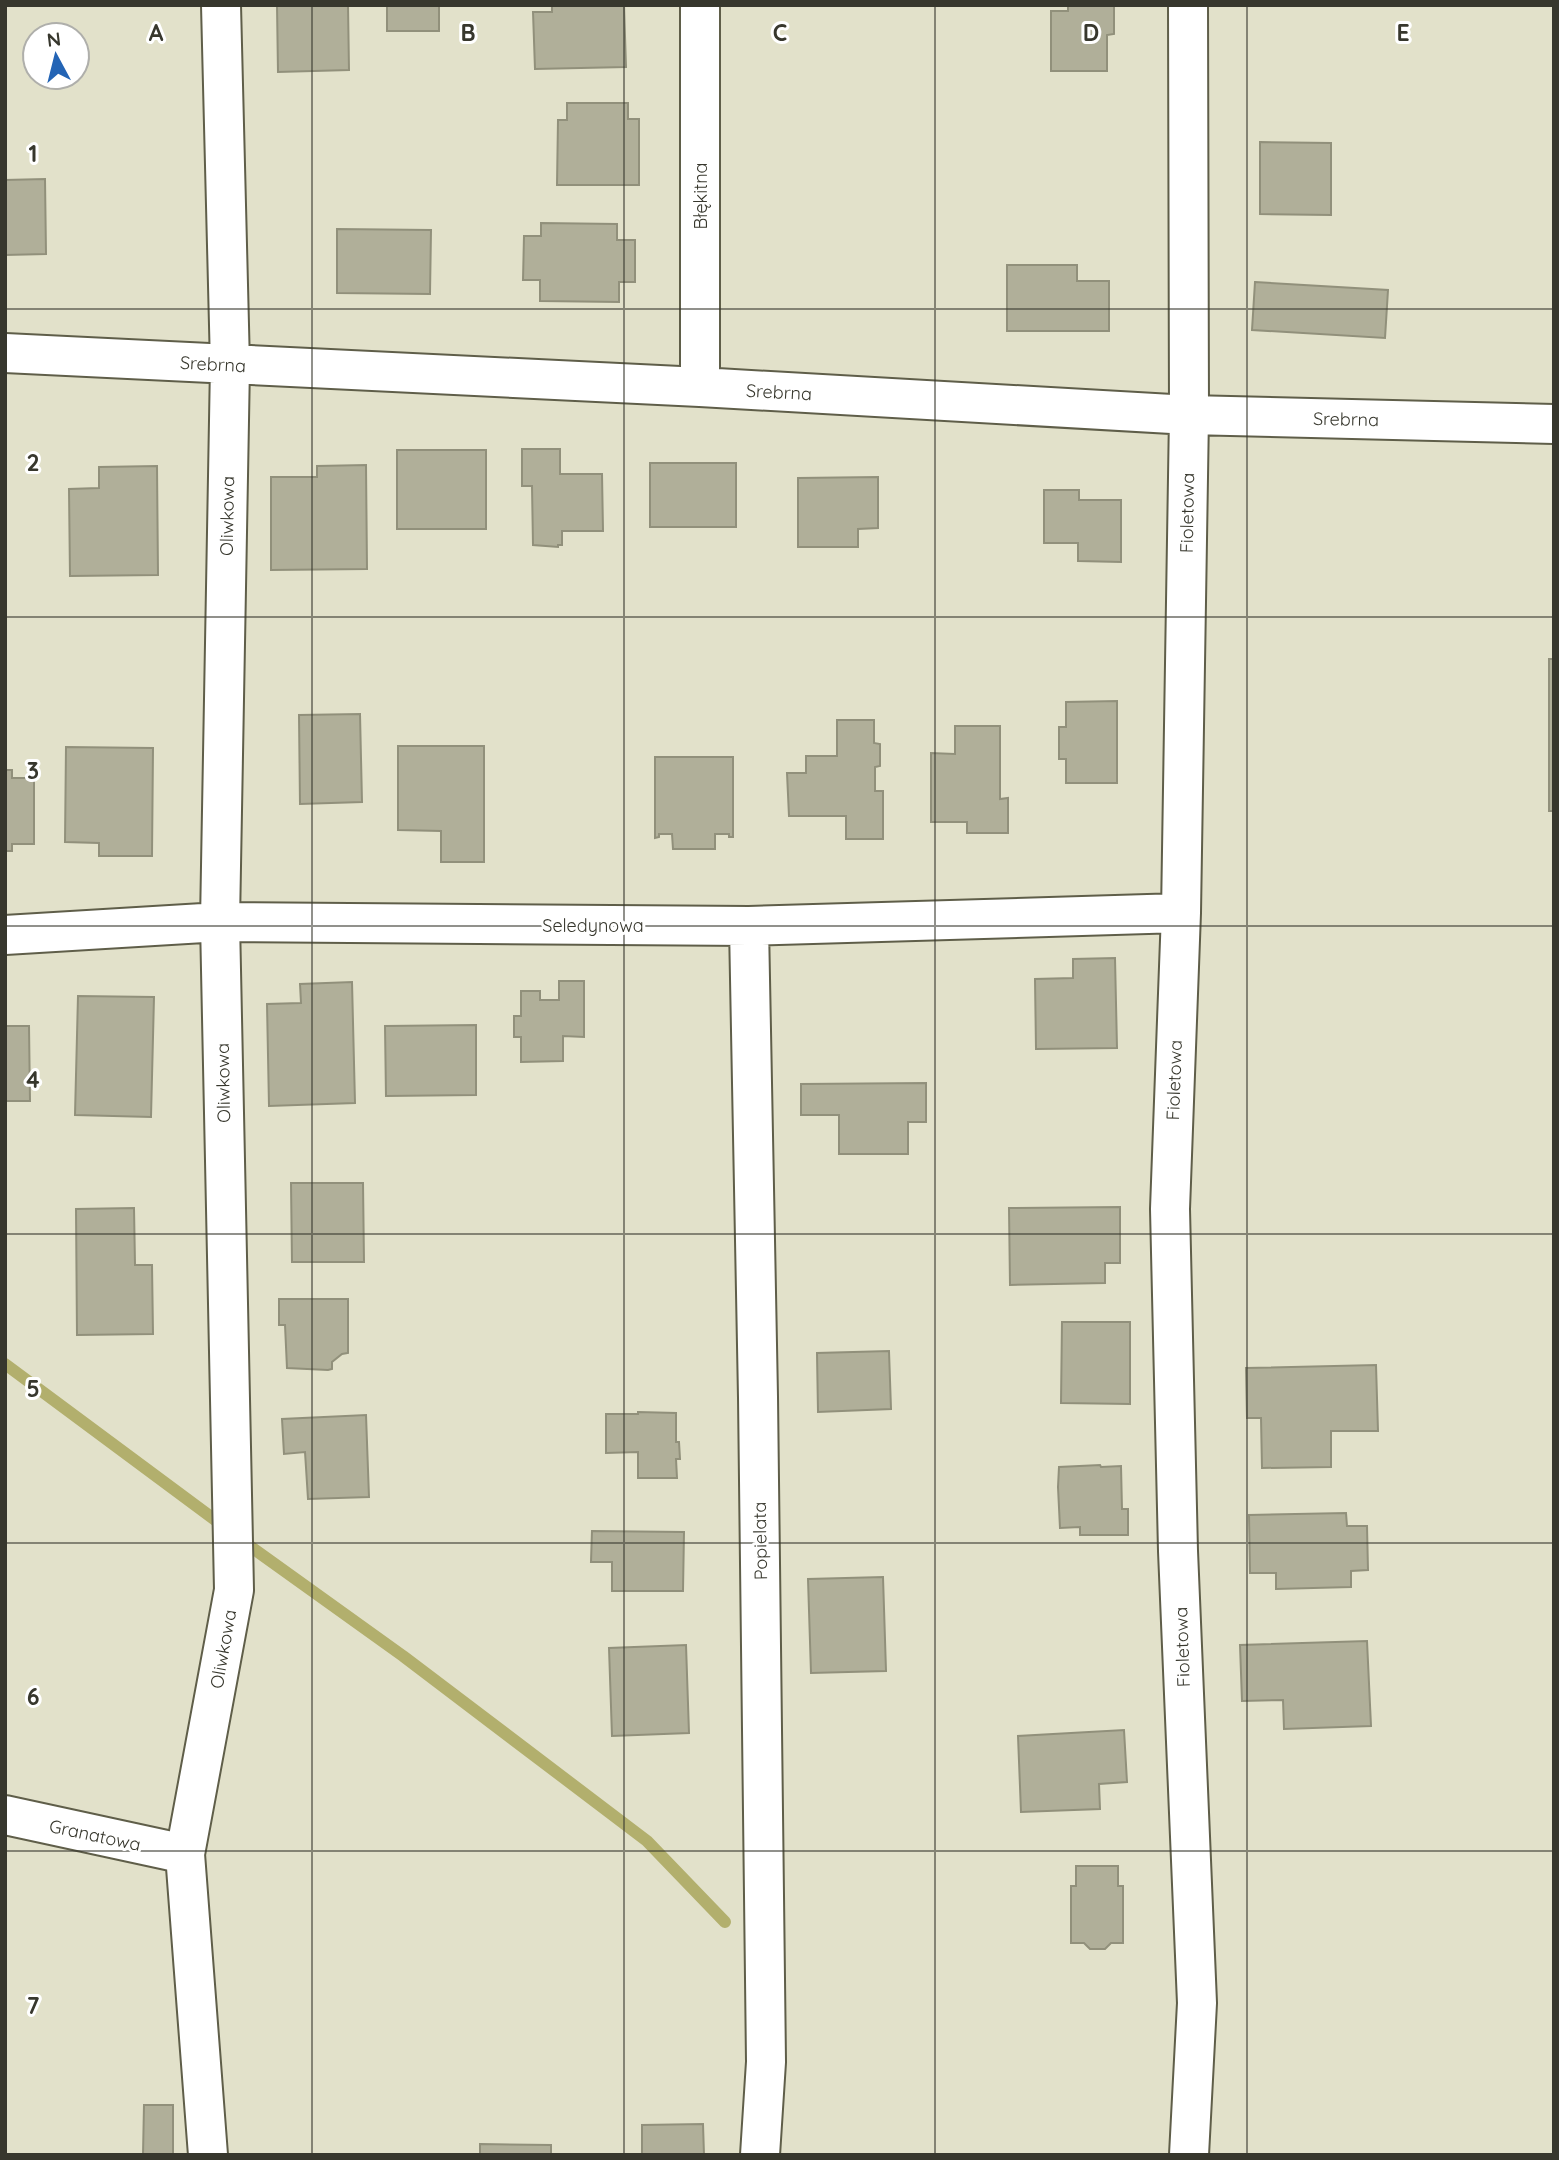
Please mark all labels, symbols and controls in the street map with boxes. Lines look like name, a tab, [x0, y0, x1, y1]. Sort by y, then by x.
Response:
text: A	[149, 18, 164, 47]
text: B	[460, 18, 476, 47]
text: C	[773, 18, 787, 47]
text: D	[1083, 18, 1099, 47]
text: E	[1396, 18, 1410, 47]
north arrow	[21, 21, 91, 91]
text: N	[46, 26, 62, 52]
text: 1	[29, 139, 37, 168]
street label: Błękitna	[689, 163, 712, 229]
street label: Srebrna	[179, 351, 247, 377]
street label: Srebrna	[745, 379, 813, 405]
street label: Srebrna	[1313, 407, 1379, 431]
text: 2	[26, 448, 40, 477]
street label: Fioletowa	[1175, 473, 1199, 553]
street label: Oliwkowa	[215, 476, 239, 556]
text: 3	[27, 756, 39, 785]
street label: Seledynowa	[542, 914, 644, 937]
street label: Fioletowa	[1161, 1039, 1187, 1121]
street label: Oliwkowa	[211, 1043, 235, 1123]
text: 4	[26, 1065, 40, 1094]
text: 5	[26, 1374, 40, 1403]
street label: Popielata	[748, 1502, 772, 1580]
street label: Fioletowa	[1169, 1606, 1195, 1688]
street label: Oliwkowa	[205, 1608, 241, 1690]
text: 6	[27, 1682, 39, 1711]
street label: Granatowa	[47, 1814, 143, 1856]
text: 7	[27, 1991, 40, 2020]

